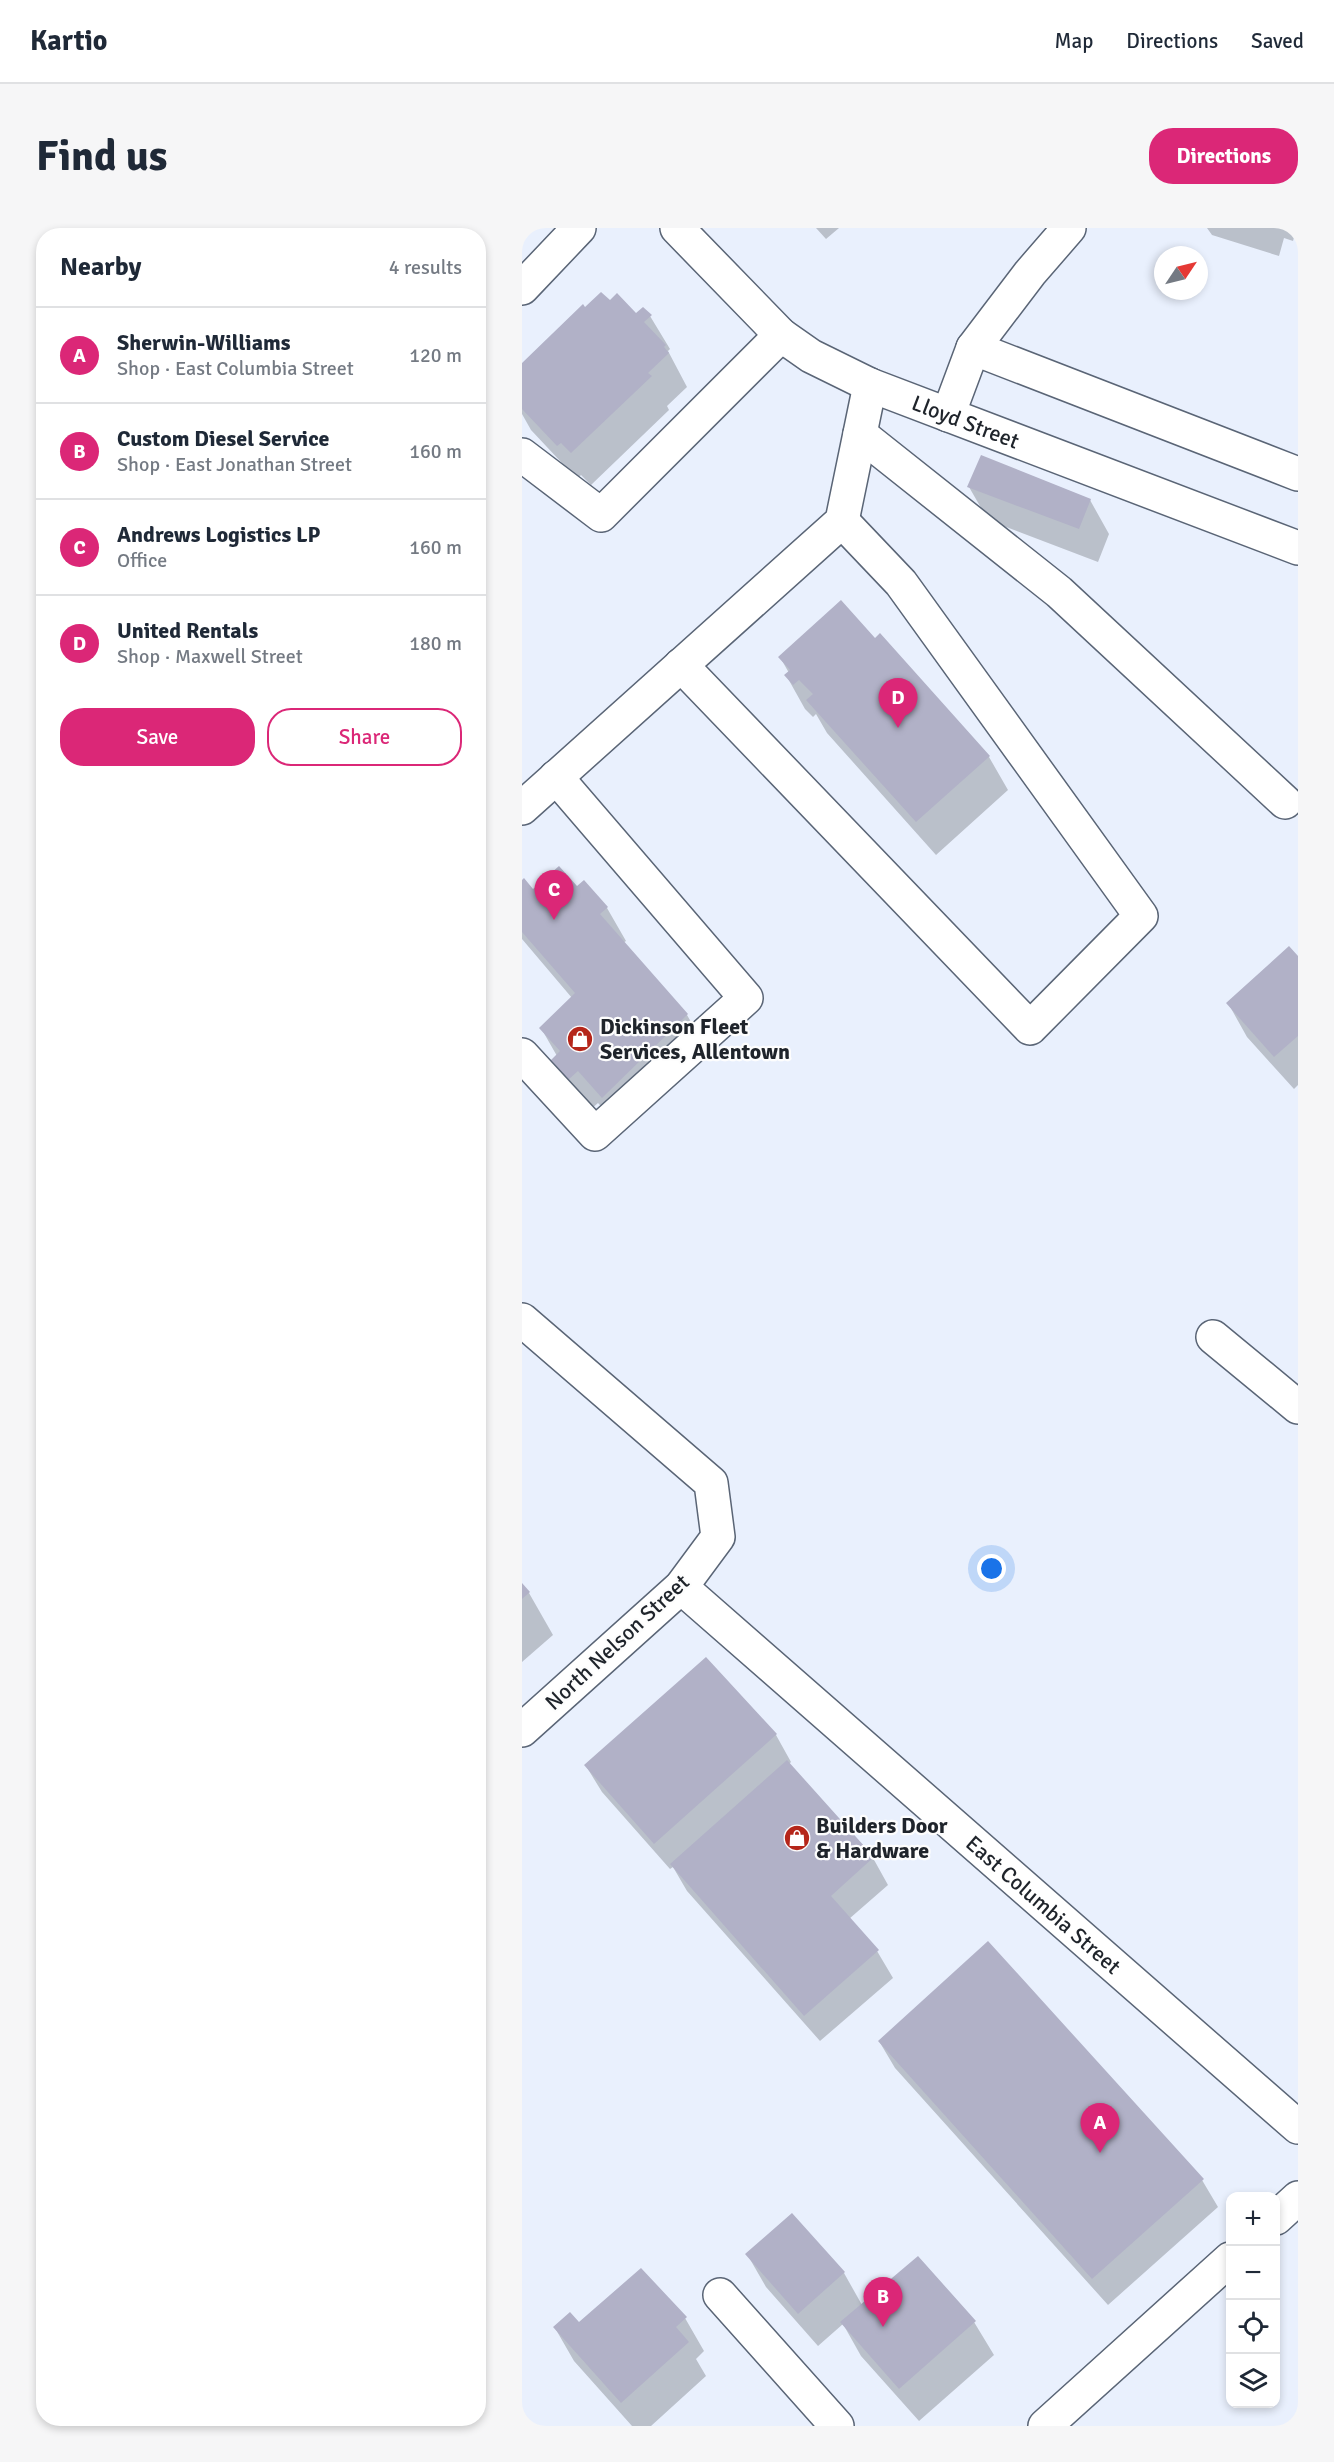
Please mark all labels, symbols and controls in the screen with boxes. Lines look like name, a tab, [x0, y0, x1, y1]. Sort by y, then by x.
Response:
text: Kartio	[30, 24, 107, 58]
text: Map	[1055, 28, 1093, 54]
text: Directions	[1126, 28, 1218, 54]
text: Saved	[1251, 28, 1304, 54]
button: Directions	[1149, 128, 1298, 184]
text: Find us	[36, 131, 167, 182]
north arrow	[1154, 246, 1208, 300]
text: Nearby	[60, 251, 141, 283]
text: 4 results	[389, 255, 462, 280]
text: Sherwin-Williams	[117, 329, 290, 356]
text: A	[73, 343, 86, 368]
text: 120 m	[409, 343, 462, 368]
text: Shop · East Columbia Street	[117, 356, 354, 381]
street label: Lloyd Street	[908, 389, 1023, 454]
text: Custom Diesel Service	[117, 425, 329, 452]
text: B	[73, 439, 86, 464]
text: 160 m	[409, 439, 462, 464]
text: Shop · East Jonathan Street	[117, 452, 352, 477]
text: Andrews Logistics LP	[117, 521, 321, 548]
text: C	[73, 535, 86, 560]
text: 160 m	[409, 535, 462, 560]
text: Office	[117, 548, 167, 573]
text: United Rentals	[117, 617, 258, 644]
text: D	[73, 631, 86, 656]
text: 180 m	[409, 631, 462, 656]
text: Shop · Maxwell Street	[117, 644, 303, 669]
pin: D	[878, 678, 917, 728]
button: Save	[60, 708, 255, 766]
button: Share	[267, 708, 462, 766]
pin: C	[534, 870, 573, 920]
place label: Dickinson Fleet Services, Allentown	[600, 1013, 790, 1065]
shop icon: Dickinson Fleet Services, Allentown	[565, 1024, 595, 1054]
your location	[977, 1554, 1006, 1583]
street label: North Nelson Street	[539, 1568, 695, 1716]
place label: Builders Door & Hardware	[816, 1812, 948, 1864]
shop icon: Builders Door & Hardware	[782, 1823, 812, 1853]
street label: East Columbia Street	[961, 1829, 1127, 1980]
pin: A	[1080, 2104, 1120, 2153]
map controls	[1226, 2192, 1280, 2408]
button: +	[1226, 2192, 1280, 2246]
button: −	[1226, 2246, 1280, 2300]
pin: B	[864, 2278, 902, 2327]
button: locate	[1226, 2300, 1280, 2354]
button: layers	[1226, 2354, 1280, 2408]

